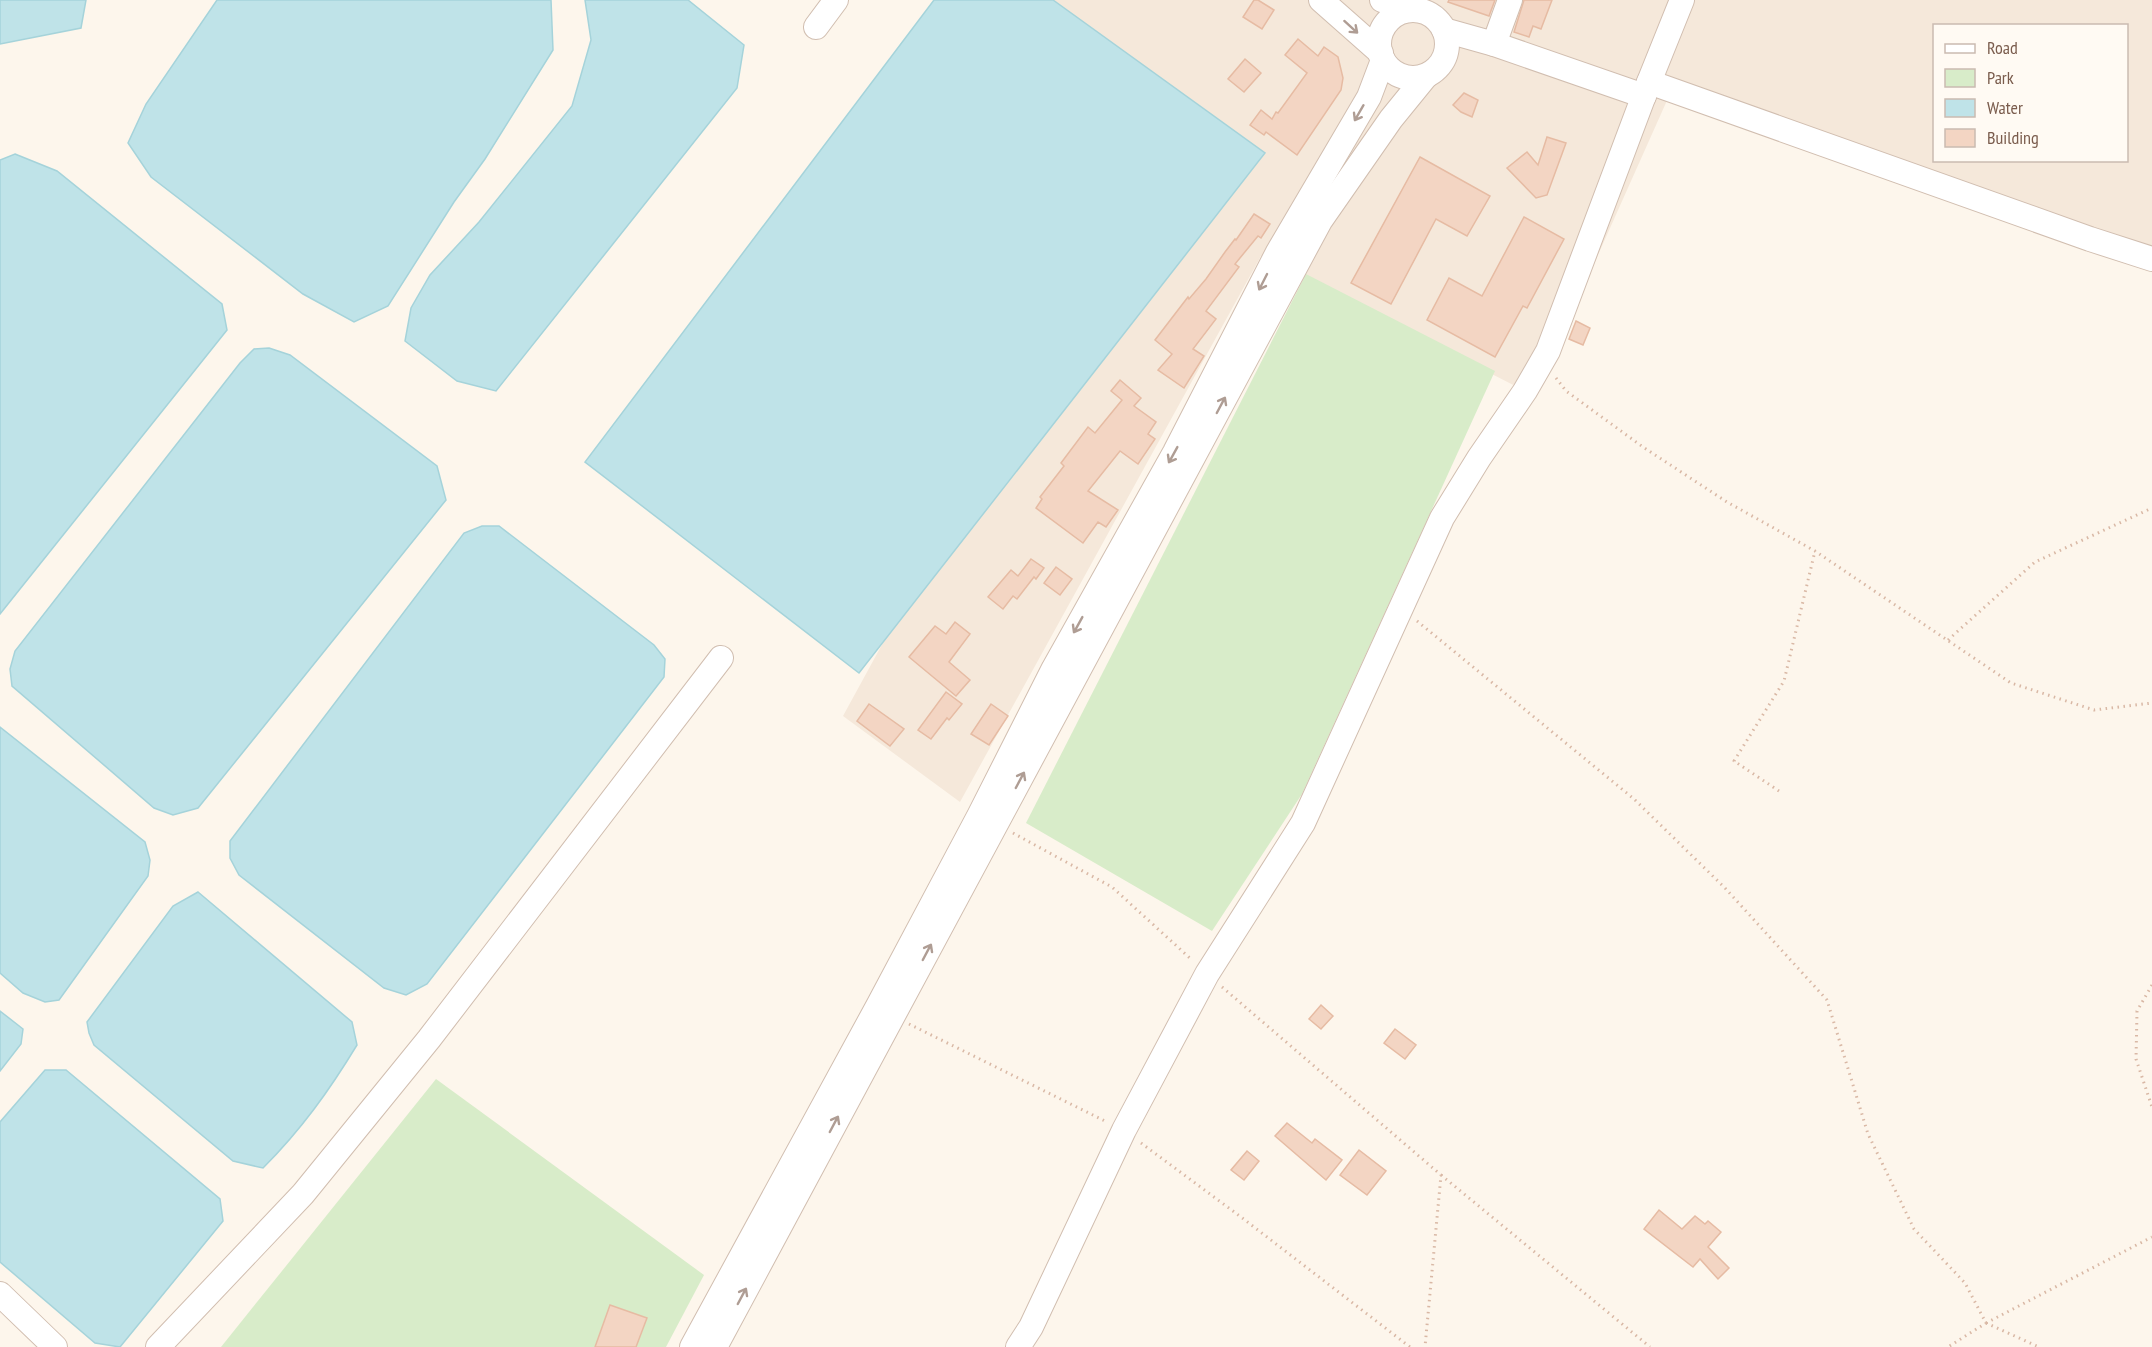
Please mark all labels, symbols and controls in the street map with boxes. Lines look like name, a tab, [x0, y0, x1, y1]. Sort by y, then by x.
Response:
one-way arrow	[1343, 20, 1358, 34]
legend	[1933, 24, 2128, 162]
text: Road	[1987, 36, 2018, 59]
text: Park	[1987, 66, 2014, 89]
text: Water	[1987, 96, 2023, 119]
one-way arrow	[1353, 104, 1365, 121]
text: Building	[1987, 126, 2039, 149]
one-way arrow	[1257, 273, 1268, 291]
one-way arrow	[1215, 397, 1227, 414]
one-way arrow	[1167, 446, 1179, 463]
one-way arrow	[1072, 616, 1083, 634]
one-way arrow	[1015, 772, 1026, 790]
one-way arrow	[921, 944, 933, 961]
one-way arrow	[829, 1115, 840, 1133]
one-way arrow	[737, 1287, 748, 1305]

